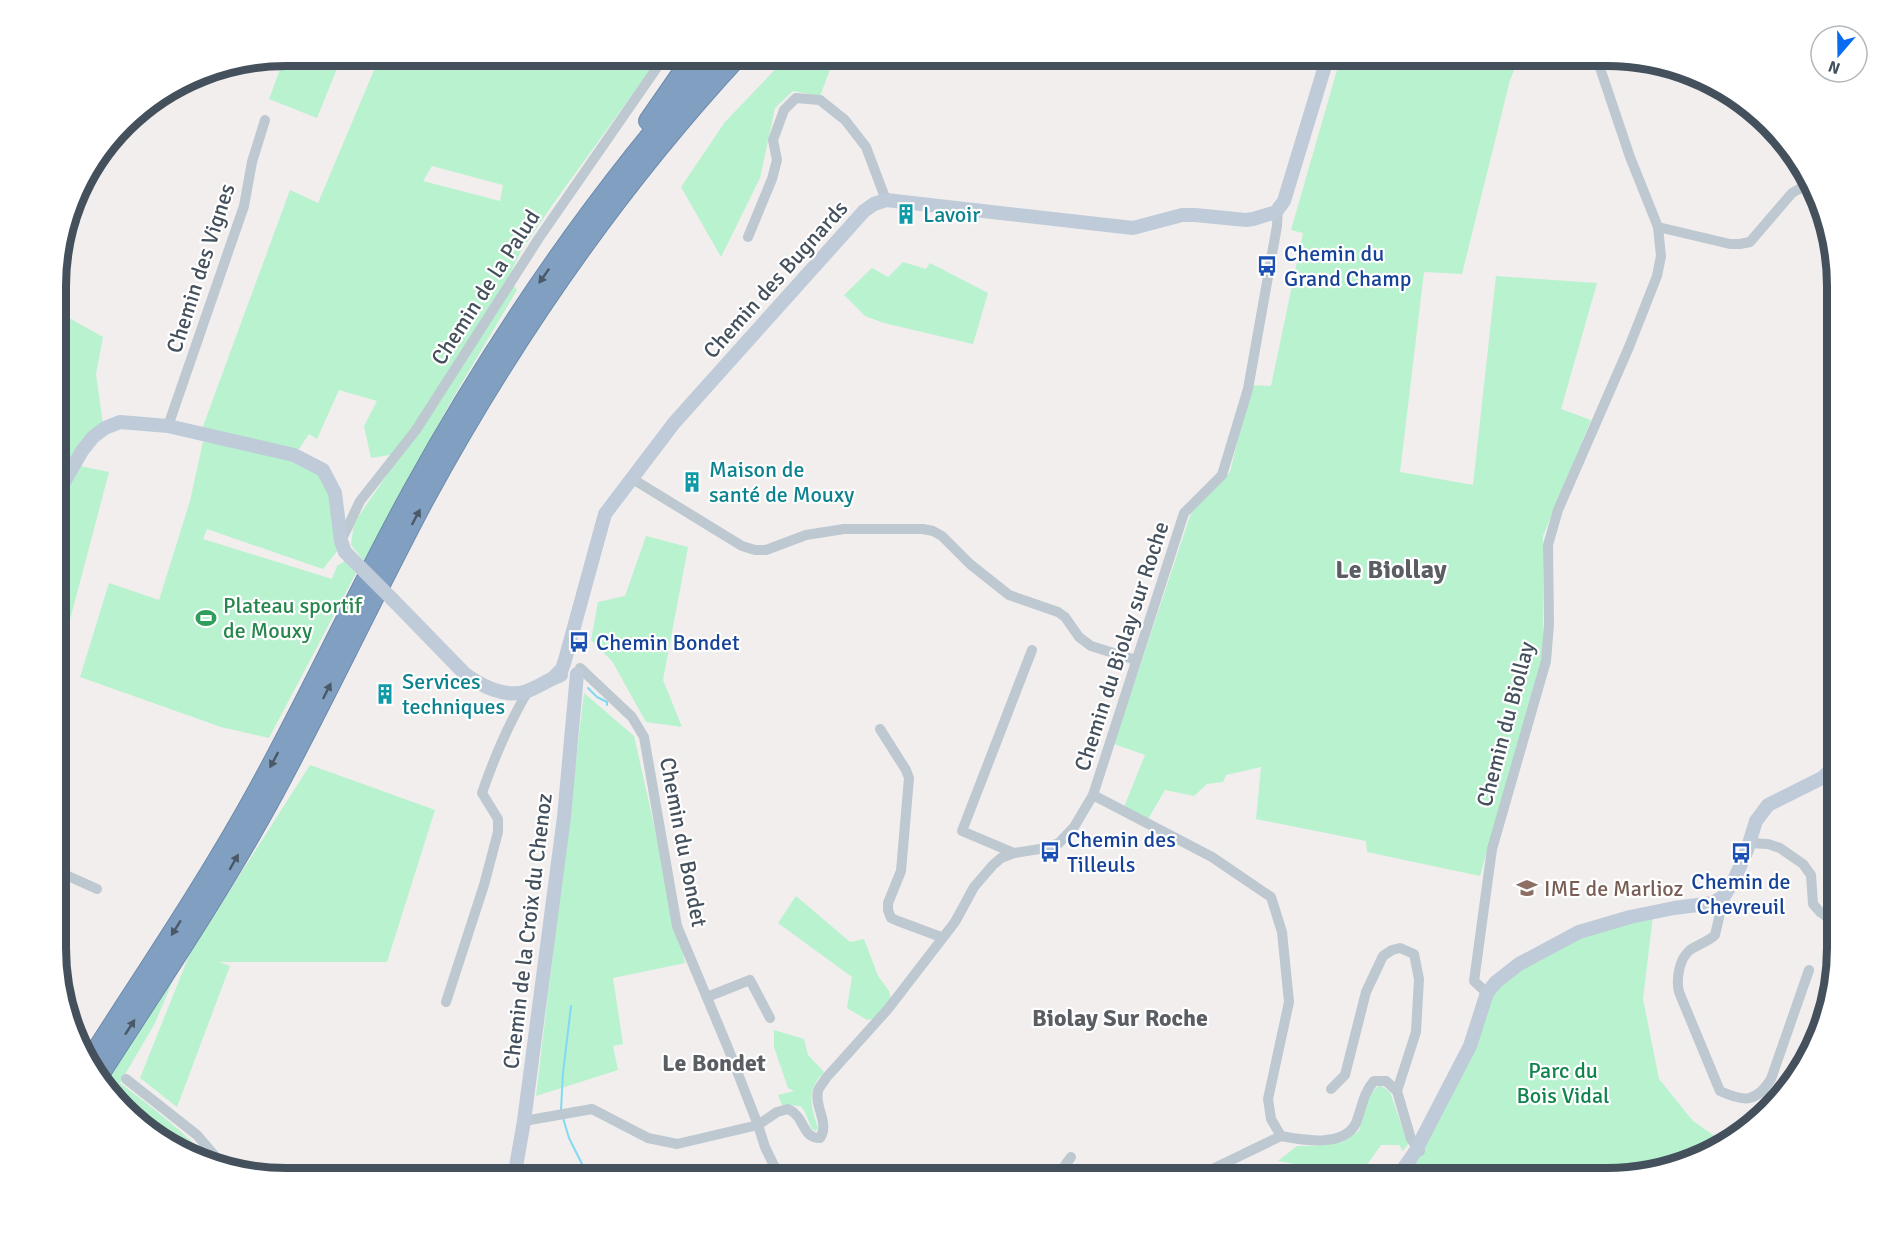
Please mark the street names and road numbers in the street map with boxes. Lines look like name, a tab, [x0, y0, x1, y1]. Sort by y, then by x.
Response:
street label: Chemin des Vignes	[160, 180, 241, 356]
street label: Chemin des Bugnards	[697, 195, 853, 364]
street label: Chemin de la Palud	[425, 205, 546, 370]
street label: Chemin du Biolay sur Roche	[1068, 518, 1175, 774]
street label: Chemin du Biollay	[1470, 638, 1541, 810]
street label: Chemin du Bondet	[654, 755, 713, 930]
street label: Chemin de la Croix du Chenoz	[497, 792, 558, 1070]

